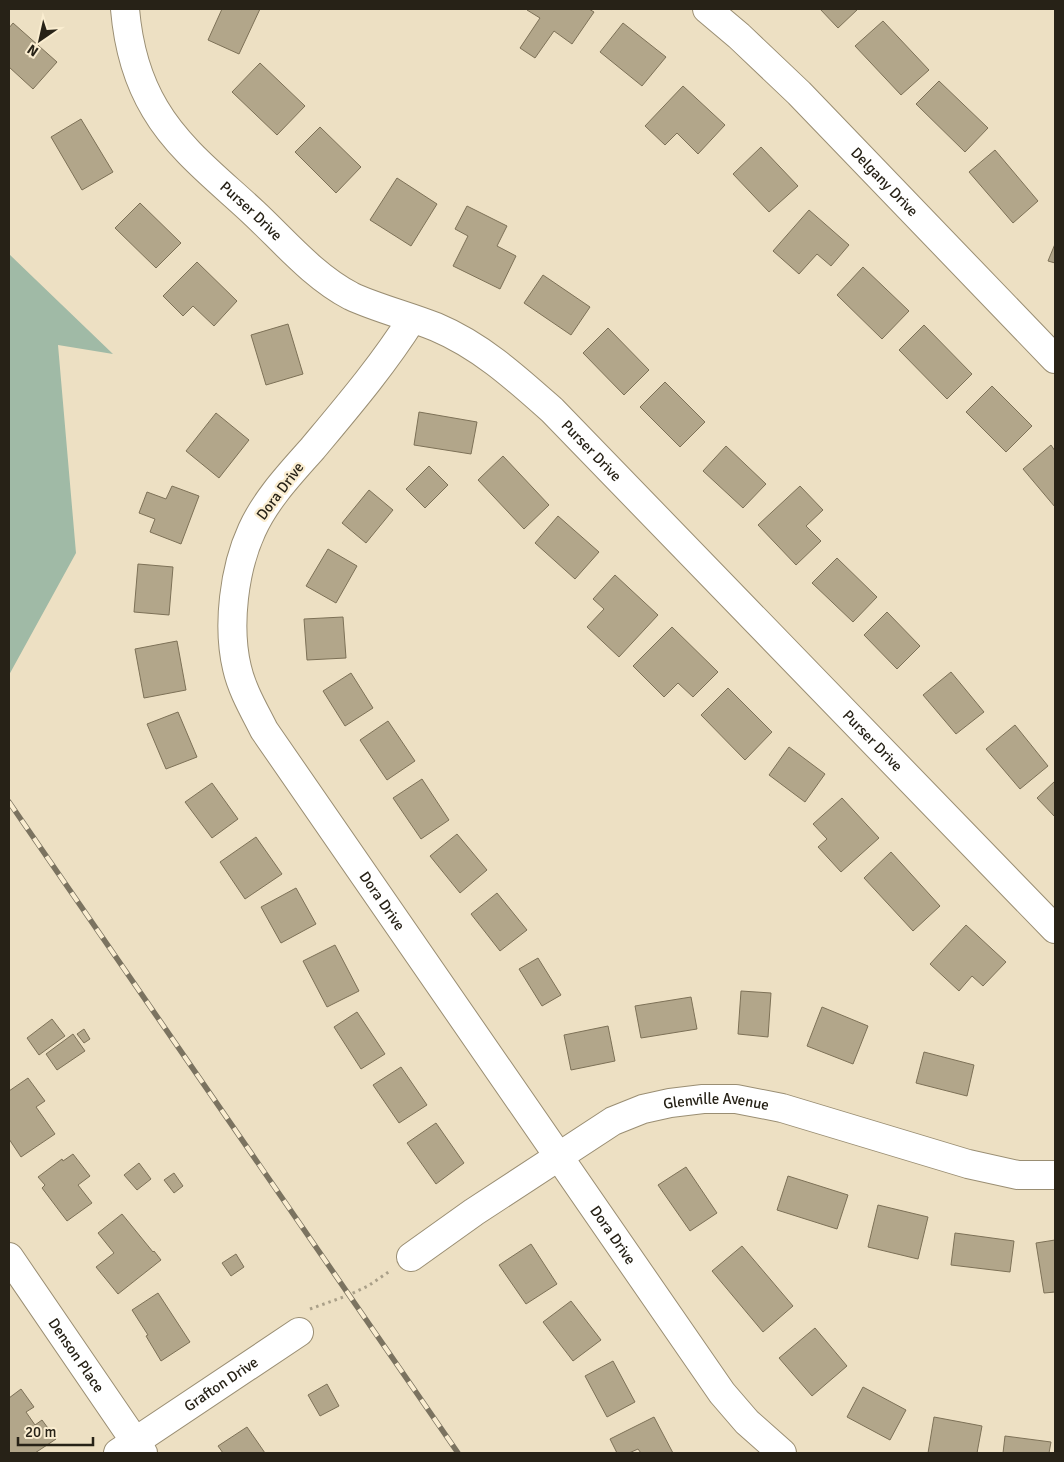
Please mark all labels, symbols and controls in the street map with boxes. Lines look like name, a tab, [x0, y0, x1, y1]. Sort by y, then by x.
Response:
north arrow	[15, 15, 65, 65]
text: N	[24, 41, 42, 60]
street label: Delgany Drive	[847, 144, 922, 220]
street label: Purser Drive	[216, 178, 286, 244]
street label: Purser Drive	[558, 416, 625, 485]
street label: Dora Drive	[253, 459, 307, 523]
street label: Purser Drive	[839, 706, 906, 775]
street label: Dora Drive	[356, 868, 409, 934]
street label: Glenville Avenue	[661, 1090, 771, 1114]
street label: Dora Drive	[586, 1202, 639, 1268]
street label: Denson Place	[44, 1315, 108, 1396]
street label: Grafton Drive	[181, 1353, 262, 1415]
scale bar	[18, 1414, 92, 1446]
text: 20 m	[25, 1423, 56, 1441]

